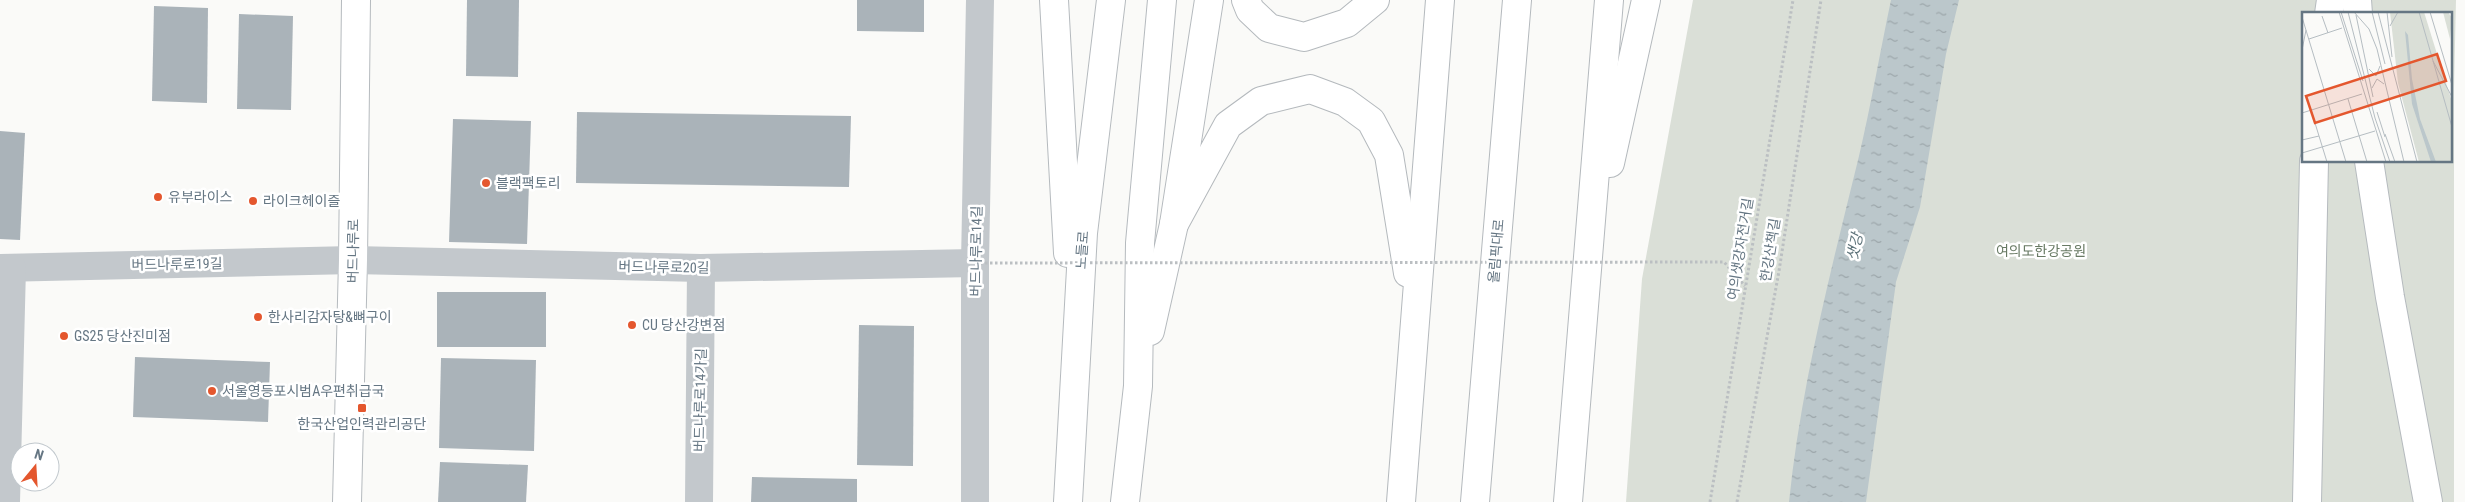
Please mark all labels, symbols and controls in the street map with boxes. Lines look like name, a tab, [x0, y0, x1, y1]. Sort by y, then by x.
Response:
inset map	[2302, 12, 2452, 162]
place label: 블랙팩토리	[496, 175, 560, 191]
marker: 블랙팩토리	[480, 177, 492, 189]
place label: 유부라이스	[168, 189, 233, 205]
marker: 유부라이스	[152, 191, 164, 203]
place label: 라이크헤이즐	[263, 193, 340, 209]
marker: 라이크헤이즐	[247, 195, 259, 207]
street label: 여의샛강자전거길	[1724, 197, 1756, 301]
street label: 버드나루로14길	[967, 205, 985, 297]
street label: 한강산책길	[1757, 217, 1783, 283]
street label: 올림픽대로	[1485, 218, 1507, 284]
street label: 버드나루로	[344, 219, 362, 283]
water label: 샛강	[1843, 229, 1867, 262]
street label: 노들로	[1073, 230, 1091, 270]
park label: 여의도한강공원	[1996, 243, 2086, 259]
street label: 버드나루로19길	[131, 255, 223, 273]
street label: 버드나루로20길	[618, 258, 710, 276]
place label: 한사리감자탕&뼈구이	[268, 309, 392, 325]
marker: 한사리감자탕&뼈구이	[252, 311, 264, 323]
place label: CU 당산강변점	[642, 317, 725, 333]
marker: CU 당산강변점	[626, 319, 638, 331]
place label: GS25 당산진미점	[74, 328, 171, 344]
marker: GS25 당산진미점	[58, 330, 70, 342]
street label: 버드나루로14가길	[691, 348, 709, 452]
place label: 서울영등포시범A우편취급국	[222, 383, 385, 399]
marker: 서울영등포시범A우편취급국	[206, 385, 218, 397]
marker: 한국산업인력관리공단	[356, 402, 368, 414]
place label: 한국산업인력관리공단	[298, 416, 427, 432]
north arrow	[10, 442, 60, 492]
text: N	[32, 446, 46, 464]

